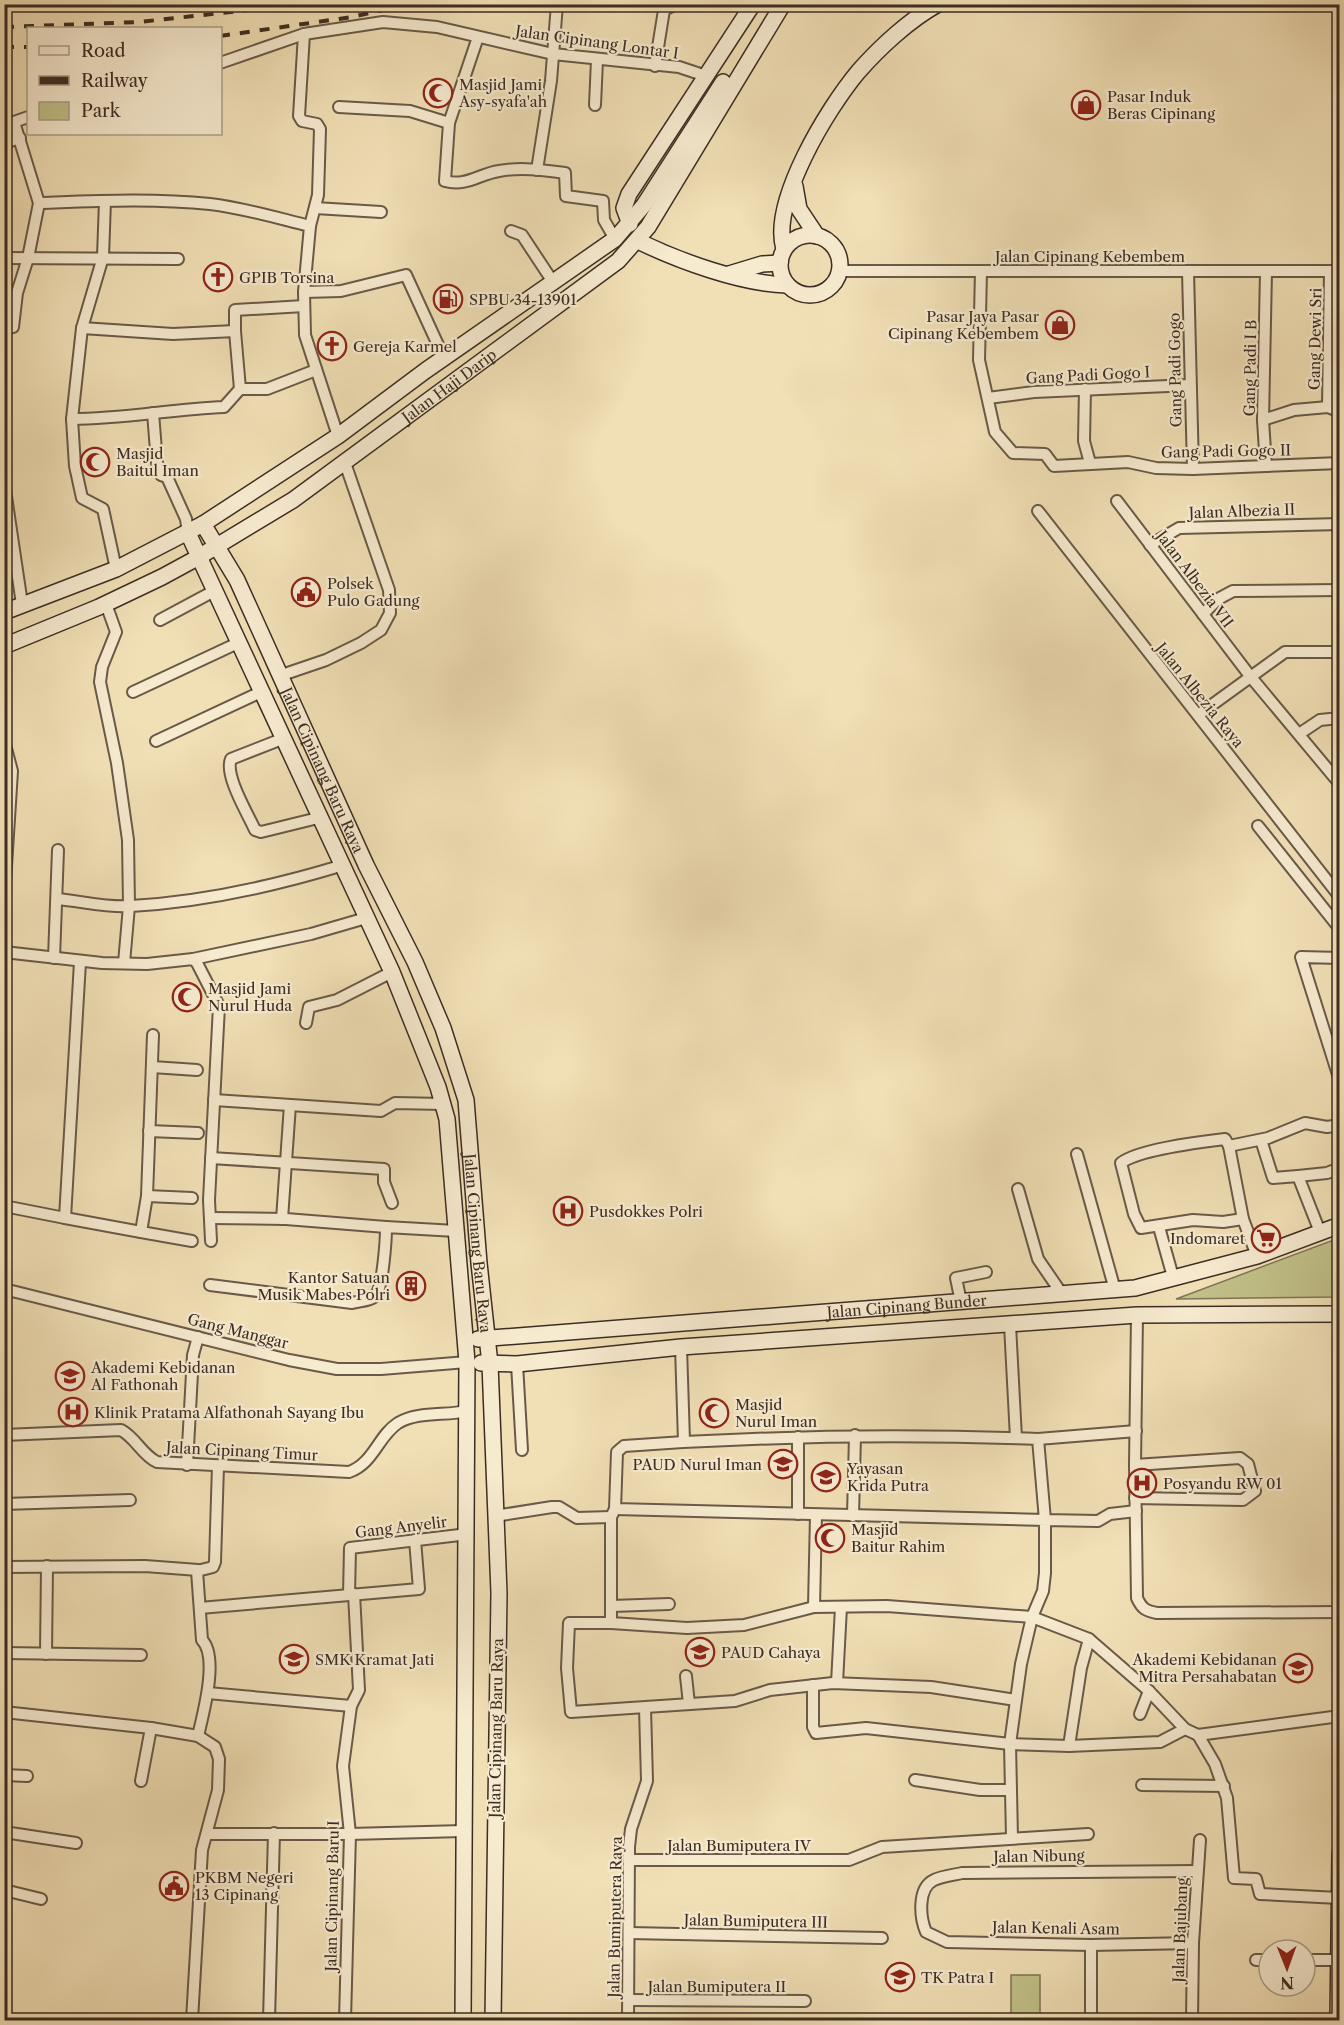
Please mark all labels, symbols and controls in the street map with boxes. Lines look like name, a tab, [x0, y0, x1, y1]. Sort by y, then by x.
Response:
street label: Jalan Cipinang Lontar I	[512, 21, 680, 63]
legend	[27, 27, 222, 135]
text: Road	[81, 40, 126, 62]
text: Railway	[81, 70, 149, 92]
place label: Masjid Jami Asy-syafa'ah	[458, 75, 548, 111]
mosque icon: Masjid Jami Asy-syafa'ah	[422, 77, 454, 109]
place label: Pasar Induk Beras Cipinang	[1107, 87, 1215, 123]
shop icon: Pasar Induk Beras Cipinang	[1070, 89, 1102, 121]
text: Park	[81, 100, 122, 122]
street label: Jalan Cipinang Kebembem	[993, 247, 1185, 266]
church icon: GPIB Torsina	[202, 261, 234, 293]
place label: GPIB Torsina	[239, 268, 334, 287]
fuel station icon: SPBU 34-13901	[432, 283, 464, 315]
street label: Gang Dewi Sri	[1305, 287, 1325, 390]
place label: SPBU 34-13901	[469, 290, 577, 309]
place label: Pasar Jaya Pasar Cipinang Kebembem	[888, 307, 1040, 343]
shop icon: Pasar Jaya Pasar Cipinang Kebembem	[1044, 309, 1076, 341]
street label: Gang Padi Gogo	[1164, 312, 1186, 428]
street label: Gang Padi I B	[1240, 319, 1260, 417]
church icon: Gereja Karmel	[316, 330, 348, 362]
place label: Gereja Karmel	[353, 337, 457, 356]
street label: Jalan Haji Darip	[396, 344, 500, 428]
street label: Gang Padi Gogo I	[1025, 362, 1151, 388]
street label: Gang Padi Gogo II	[1161, 440, 1291, 462]
place label: Masjid Baitul Iman	[116, 444, 199, 480]
mosque icon: Masjid Baitul Iman	[79, 446, 111, 478]
street label: Jalan Albezia II	[1186, 500, 1296, 522]
street label: Jalan Albezia VII	[1151, 525, 1238, 631]
place label: Polsek Pulo Gadung	[327, 574, 420, 610]
public building icon: Polsek Pulo Gadung	[290, 576, 322, 608]
street label: Jalan Albezia Raya	[1151, 637, 1248, 751]
street label: Jalan Cipinang Baru Raya	[276, 682, 369, 856]
place label: Masjid Jami Nurul Huda	[208, 979, 292, 1015]
mosque icon: Masjid Jami Nurul Huda	[171, 981, 203, 1013]
street label: Jalan Cipinang Baru Raya	[461, 1151, 496, 1334]
hospital icon: Pusdokkes Polri	[552, 1195, 584, 1227]
place label: Pusdokkes Polri	[589, 1202, 703, 1221]
supermarket icon: Indomaret	[1250, 1222, 1282, 1254]
place label: Indomaret	[1170, 1229, 1246, 1248]
place label: Kantor Satuan Musik Mabes Polri	[257, 1268, 391, 1304]
building icon: Kantor Satuan Musik Mabes Polri	[395, 1270, 427, 1302]
street label: Jalan Cipinang Bunder	[824, 1290, 988, 1322]
street label: Gang Manggar	[185, 1309, 291, 1353]
place label: Akademi Kebidanan Al Fathonah	[90, 1358, 236, 1394]
school or university icon: Akademi Kebidanan Al Fathonah	[54, 1360, 86, 1392]
place label: Masjid Nurul Iman	[735, 1395, 818, 1431]
hospital icon: Klinik Pratama Alfathonah Sayang Ibu	[57, 1396, 89, 1428]
mosque icon: Masjid Nurul Iman	[698, 1397, 730, 1429]
place label: Klinik Pratama Alfathonah Sayang Ibu	[94, 1403, 364, 1422]
street label: Jalan Cipinang Timur	[164, 1437, 319, 1465]
school or university icon: PAUD Nurul Iman	[767, 1448, 799, 1480]
place label: PAUD Nurul Iman	[632, 1455, 763, 1474]
place label: Yayasan Krida Putra	[846, 1459, 929, 1495]
school or university icon: Yayasan Krida Putra	[810, 1461, 842, 1493]
hospital icon: Posyandu RW 01	[1126, 1467, 1158, 1499]
place label: Posyandu RW 01	[1163, 1474, 1283, 1493]
street label: Gang Anyelir	[354, 1512, 449, 1542]
place label: Masjid Baitur Rahim	[851, 1520, 945, 1556]
mosque icon: Masjid Baitur Rahim	[814, 1522, 846, 1554]
school or university icon: PAUD Cahaya	[684, 1636, 716, 1668]
street label: Jalan Cipinang Baru Raya	[485, 1638, 507, 1820]
school or university icon: SMK Kramat Jati	[278, 1643, 310, 1675]
place label: PAUD Cahaya	[721, 1643, 821, 1662]
place label: SMK Kramat Jati	[315, 1650, 435, 1669]
place label: Akademi Kebidanan Mitra Persahabatan	[1132, 1650, 1278, 1686]
school or university icon: Akademi Kebidanan Mitra Persahabatan	[1282, 1652, 1314, 1684]
street label: Jalan Cipinang Baru I	[321, 1820, 343, 1974]
street label: Jalan Bumiputera Raya	[604, 1836, 626, 2000]
street label: Jalan Bumiputera IV	[665, 1836, 812, 1855]
street label: Jalan Nibung	[991, 1846, 1085, 1866]
place label: PKBM Negeri 13 Cipinang	[195, 1868, 294, 1904]
public building icon: PKBM Negeri 13 Cipinang	[158, 1870, 190, 1902]
street label: Jalan Bajubang	[1169, 1877, 1191, 1985]
street label: Jalan Bumiputera III	[682, 1910, 828, 1932]
street label: Jalan Kenali Asam	[990, 1917, 1120, 1939]
north arrow	[1257, 1938, 1317, 1998]
school or university icon: TK Patra I	[884, 1961, 916, 1993]
place label: TK Patra I	[921, 1968, 994, 1987]
text: N	[1280, 1973, 1294, 1993]
street label: Jalan Bumiputera II	[646, 1977, 786, 1996]

